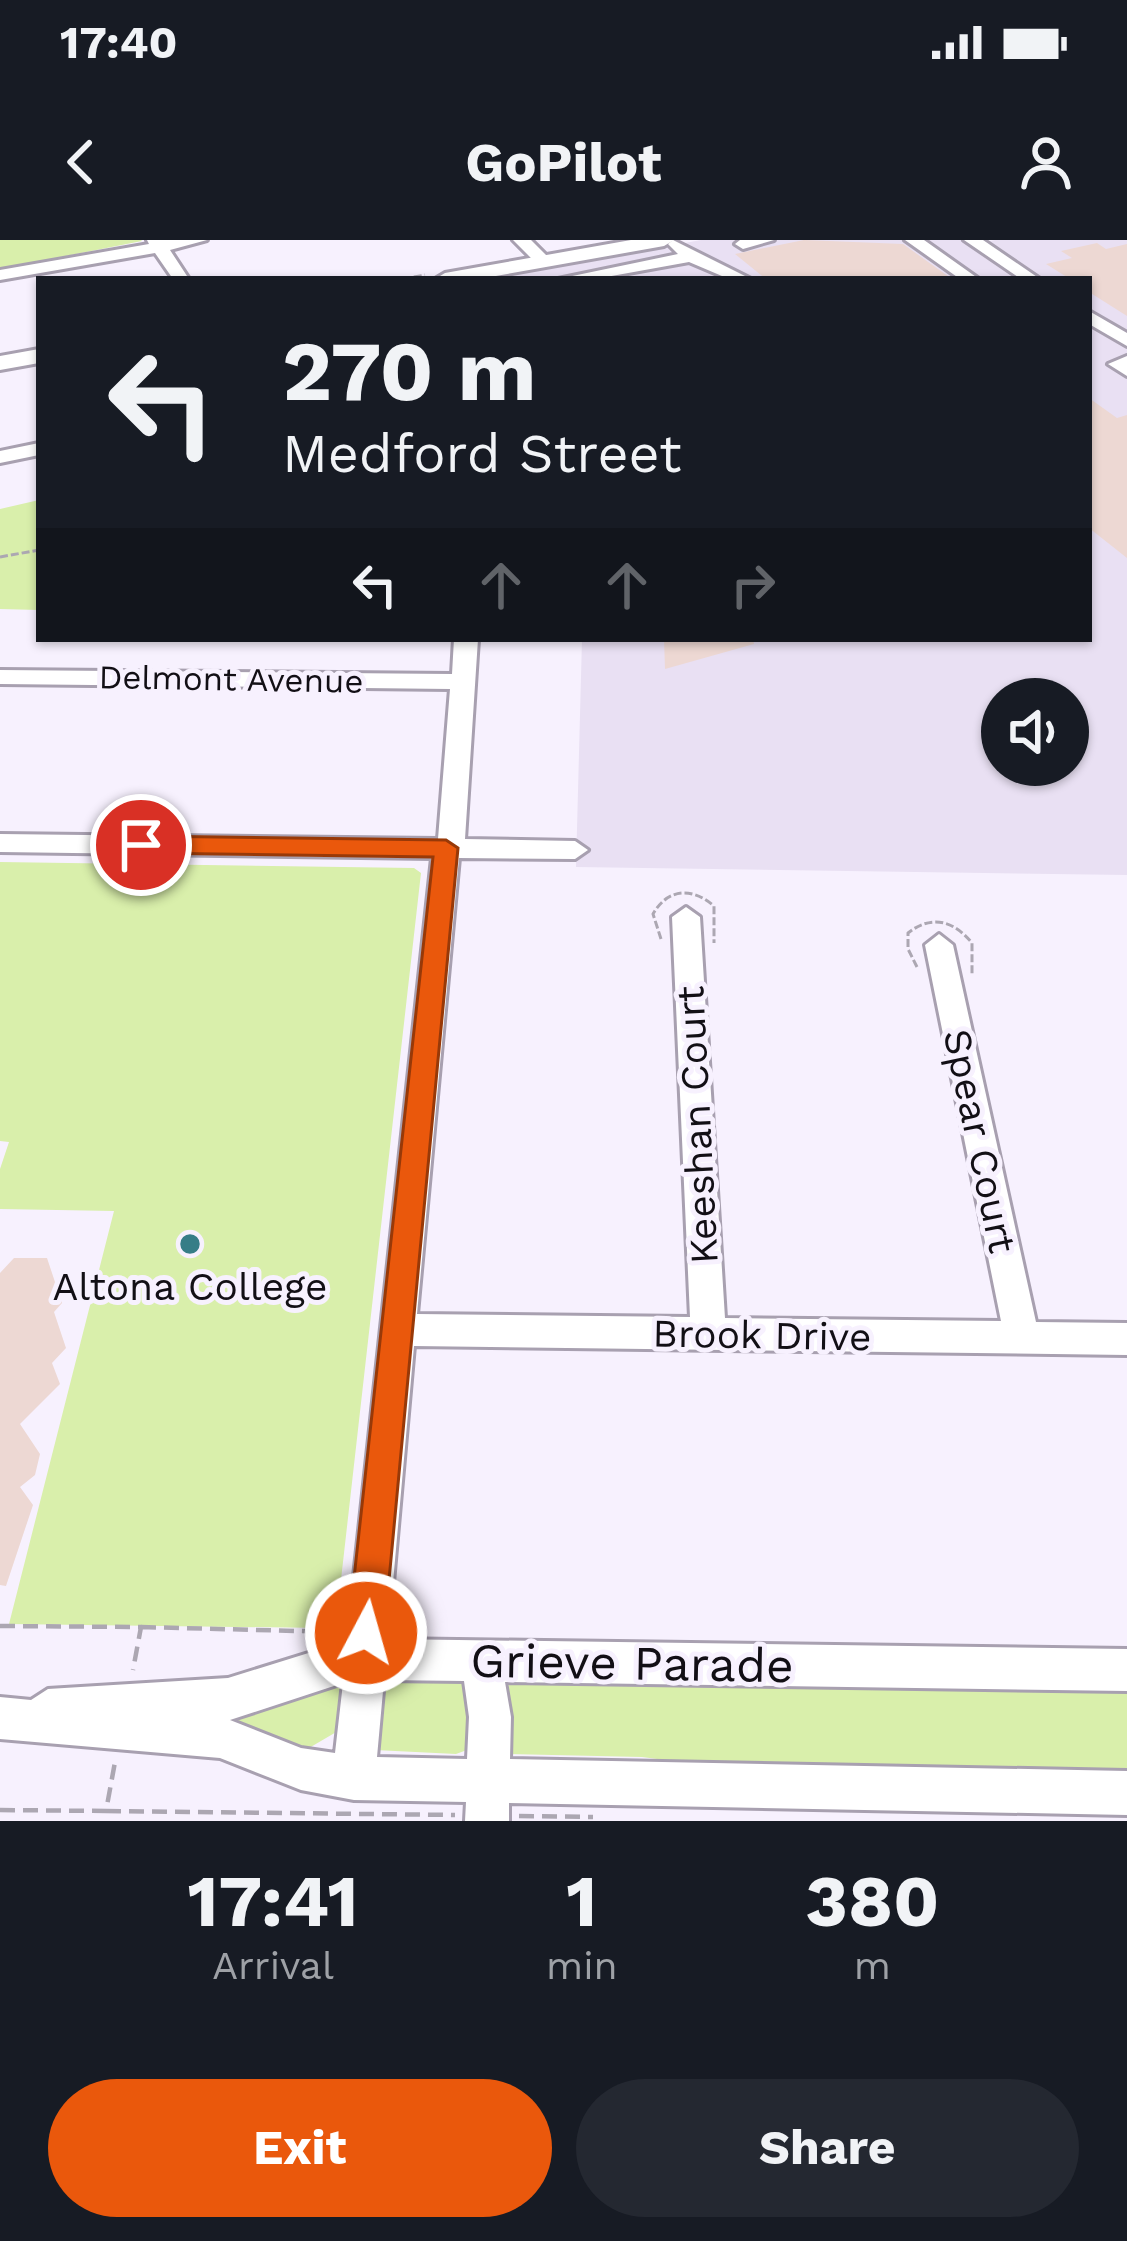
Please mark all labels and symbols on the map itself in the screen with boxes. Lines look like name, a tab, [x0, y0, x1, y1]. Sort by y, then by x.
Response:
street label: Delmont Avenue	[98, 657, 364, 701]
pin	[90, 794, 192, 896]
street label: Keeshan Court	[667, 985, 727, 1265]
street label: Spear Court	[934, 1025, 1026, 1257]
marker: Altona College	[177, 1231, 203, 1257]
place label: Altona College	[52, 1264, 328, 1309]
street label: Brook Drive	[652, 1311, 872, 1359]
position arrow	[303, 1570, 429, 1696]
street label: Grieve Parade	[470, 1632, 794, 1694]

